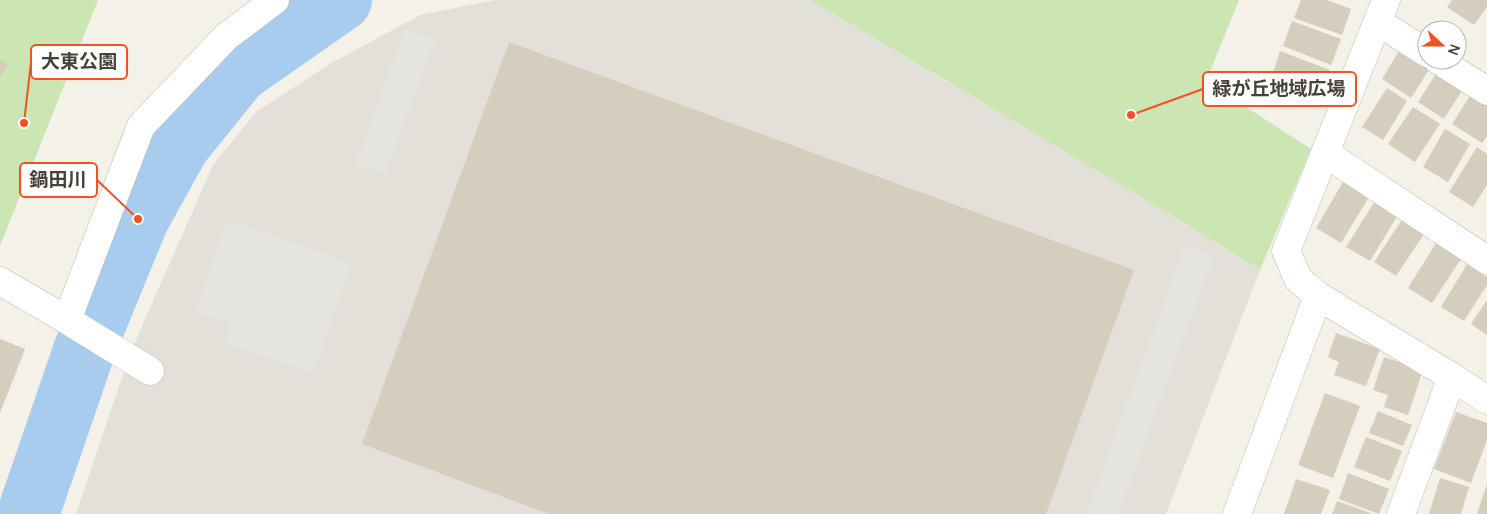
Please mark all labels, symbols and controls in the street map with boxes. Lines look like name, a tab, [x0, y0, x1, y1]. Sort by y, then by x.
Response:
north arrow	[1417, 20, 1467, 70]
text: N	[1444, 42, 1465, 58]
callout: 大東公園	[31, 45, 127, 79]
text: 大東公園	[41, 48, 117, 74]
callout: 緑が丘地域広場	[1203, 72, 1356, 106]
text: 緑が丘地域広場	[1212, 75, 1346, 101]
callout: 鍋田川	[20, 163, 97, 197]
text: 鍋田川	[28, 166, 87, 192]

